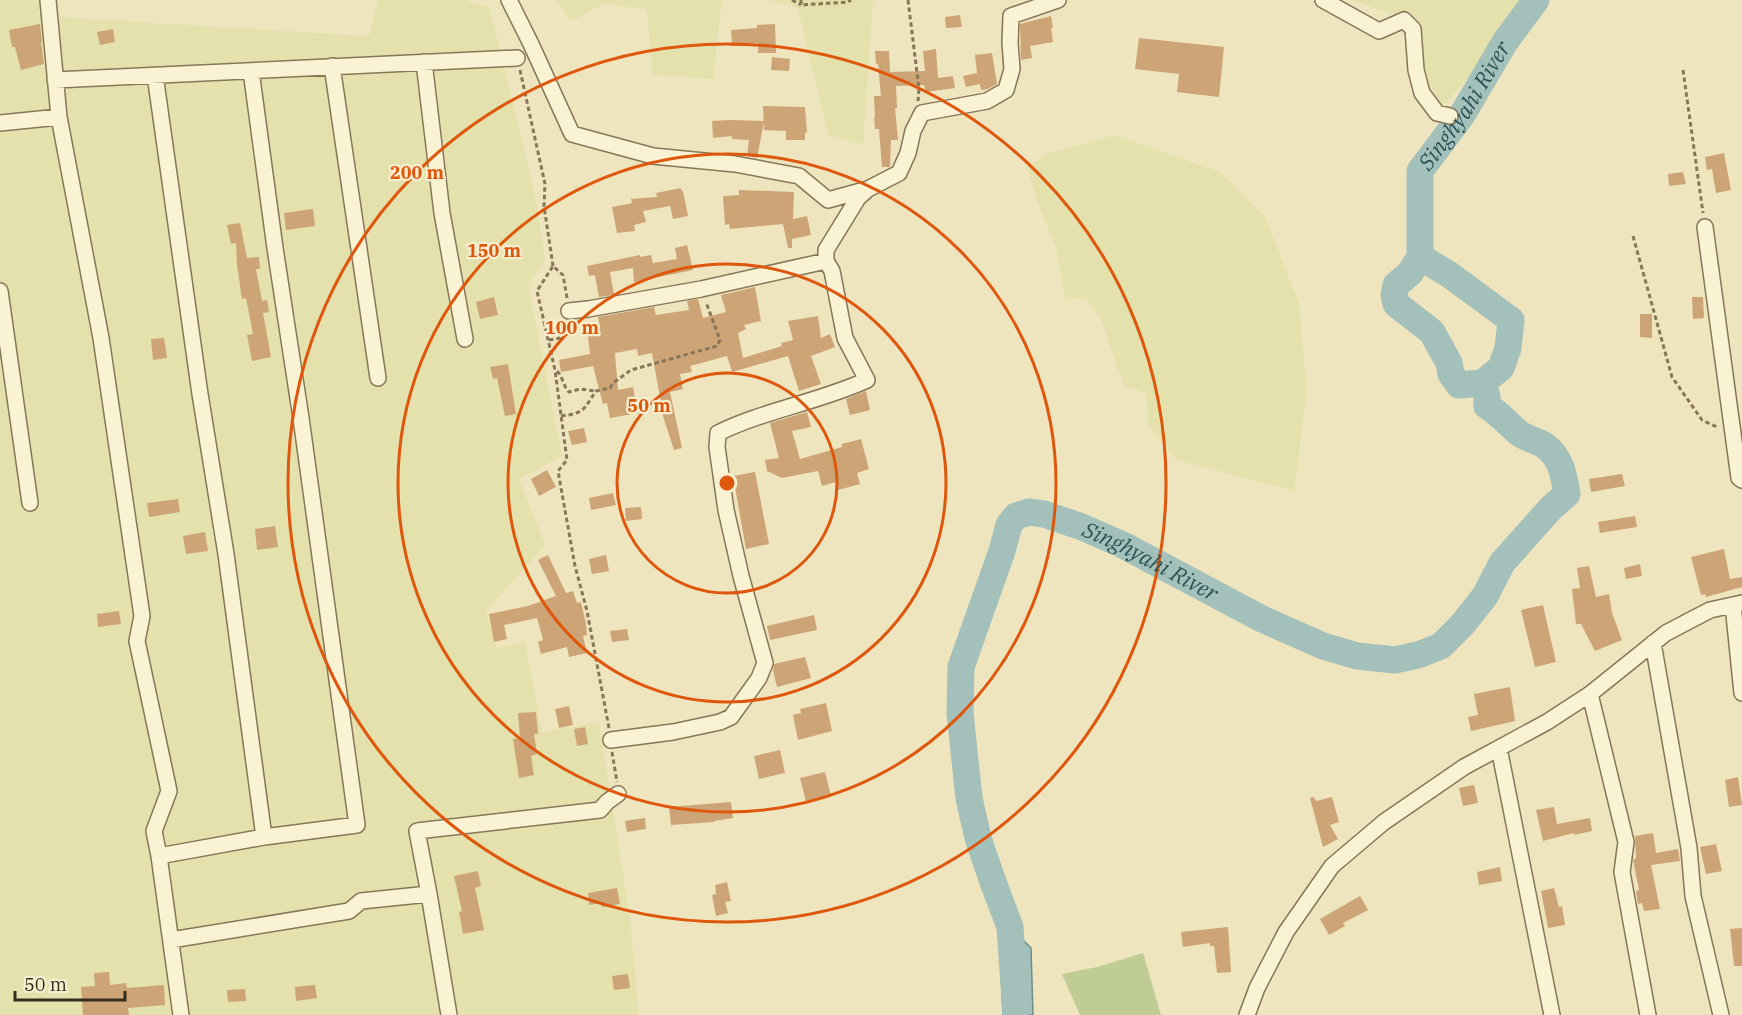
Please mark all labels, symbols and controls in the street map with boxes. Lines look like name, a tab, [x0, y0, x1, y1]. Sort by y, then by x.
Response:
water label: Singhyahi River	[1410, 34, 1517, 176]
text: 200 m	[390, 161, 445, 184]
text: 150 m	[467, 239, 522, 262]
text: 100 m	[545, 316, 600, 339]
text: 50 m	[627, 394, 671, 417]
centre of rings	[717, 473, 737, 493]
water label: Singhyahi River	[1078, 514, 1225, 608]
scale bar	[15, 964, 124, 1002]
text: 50 m	[24, 973, 67, 996]

